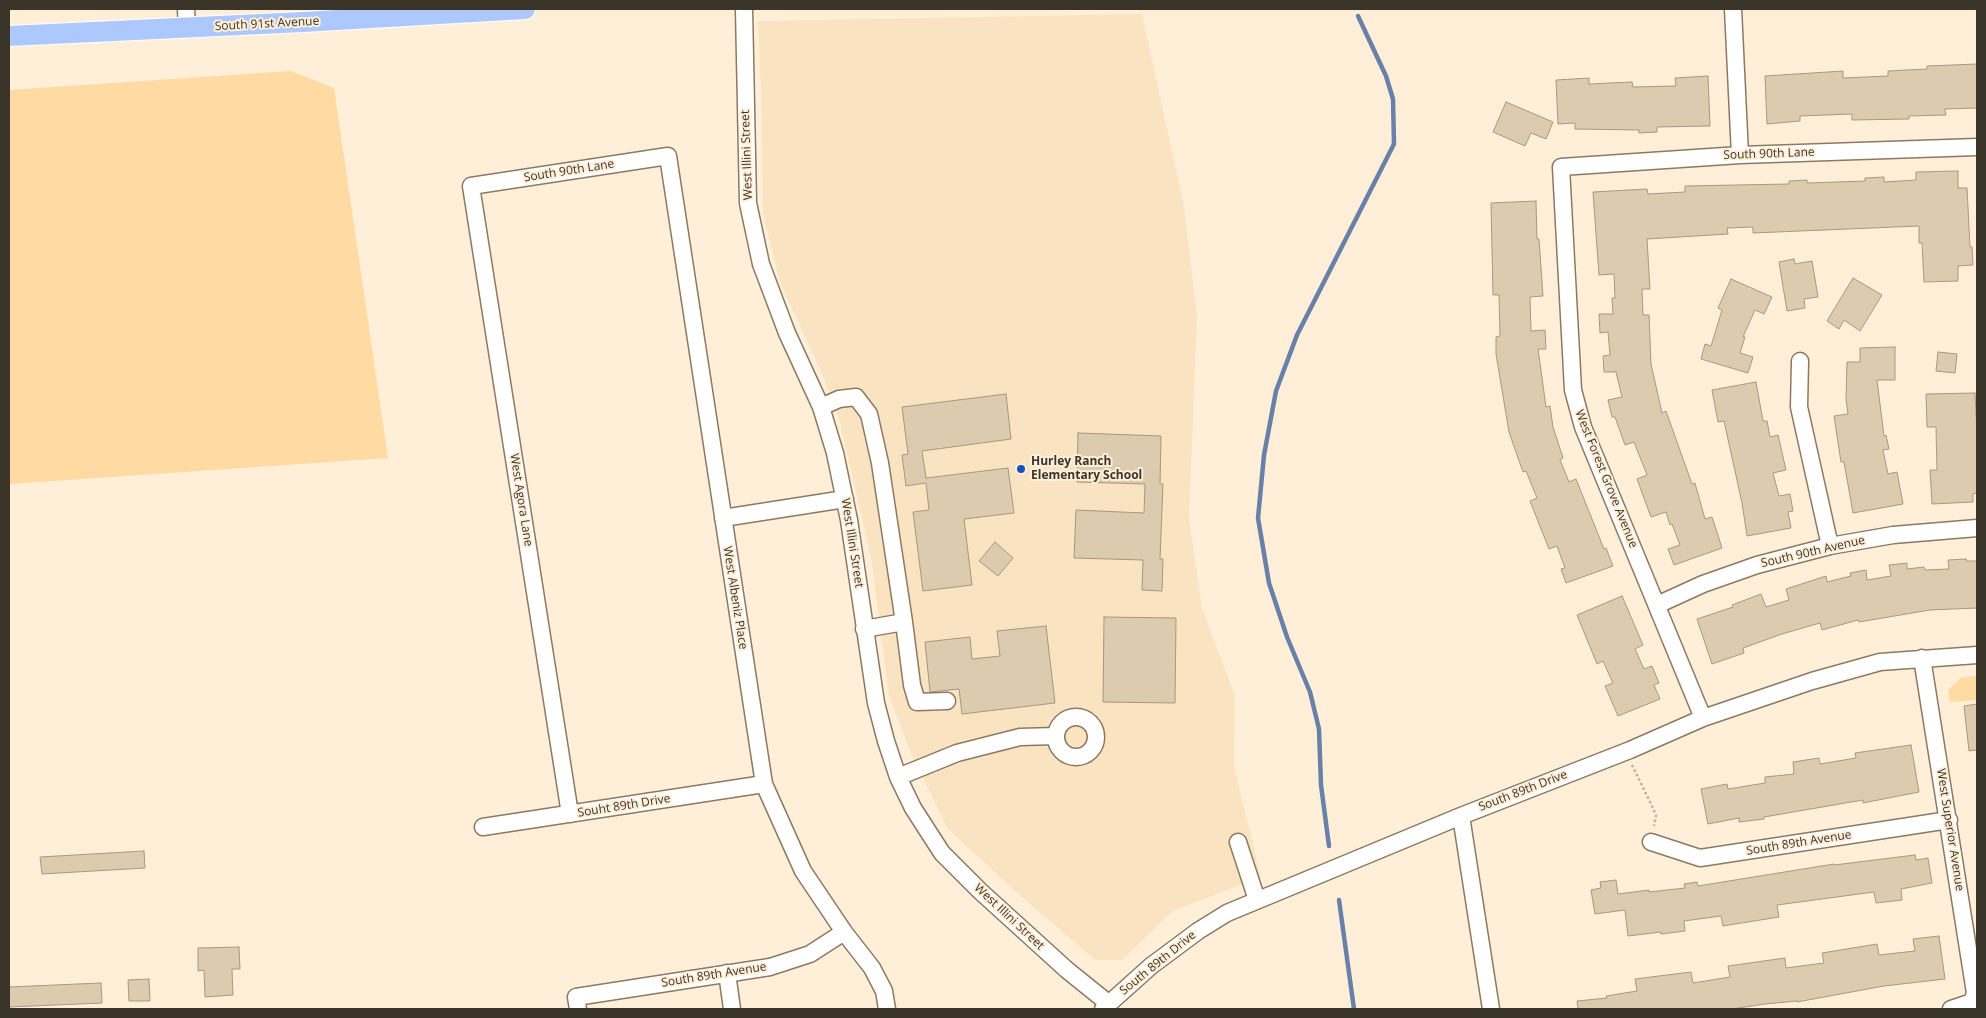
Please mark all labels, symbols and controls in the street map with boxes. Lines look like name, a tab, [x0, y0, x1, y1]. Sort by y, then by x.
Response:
street label: South 91st Avenue	[214, 14, 320, 34]
street label: West Illini Street	[738, 110, 756, 200]
street label: South 90th Lane	[1723, 145, 1815, 163]
street label: South 90th Lane	[523, 157, 615, 185]
street label: West Forest Grove Avenue	[1572, 408, 1640, 550]
street label: West Agora Lane	[507, 452, 535, 548]
place label: Hurley Ranch Elementary School	[1031, 455, 1142, 483]
marker: Hurley Ranch Elementary School	[1015, 463, 1027, 475]
street label: West Illini Street	[838, 497, 866, 589]
street label: South 90th Avenue	[1760, 533, 1866, 571]
street label: West Albeniz Place	[720, 545, 750, 651]
street label: South 89th Drive	[1477, 767, 1569, 815]
street label: West Superior Avenue	[1933, 768, 1967, 892]
street label: Souht 89th Drive	[577, 792, 671, 820]
street label: South 89th Avenue	[1745, 828, 1853, 858]
street label: West Illini Street	[971, 881, 1047, 953]
street label: South 89th Drive	[1117, 928, 1199, 998]
street label: South 89th Avenue	[660, 960, 768, 990]

